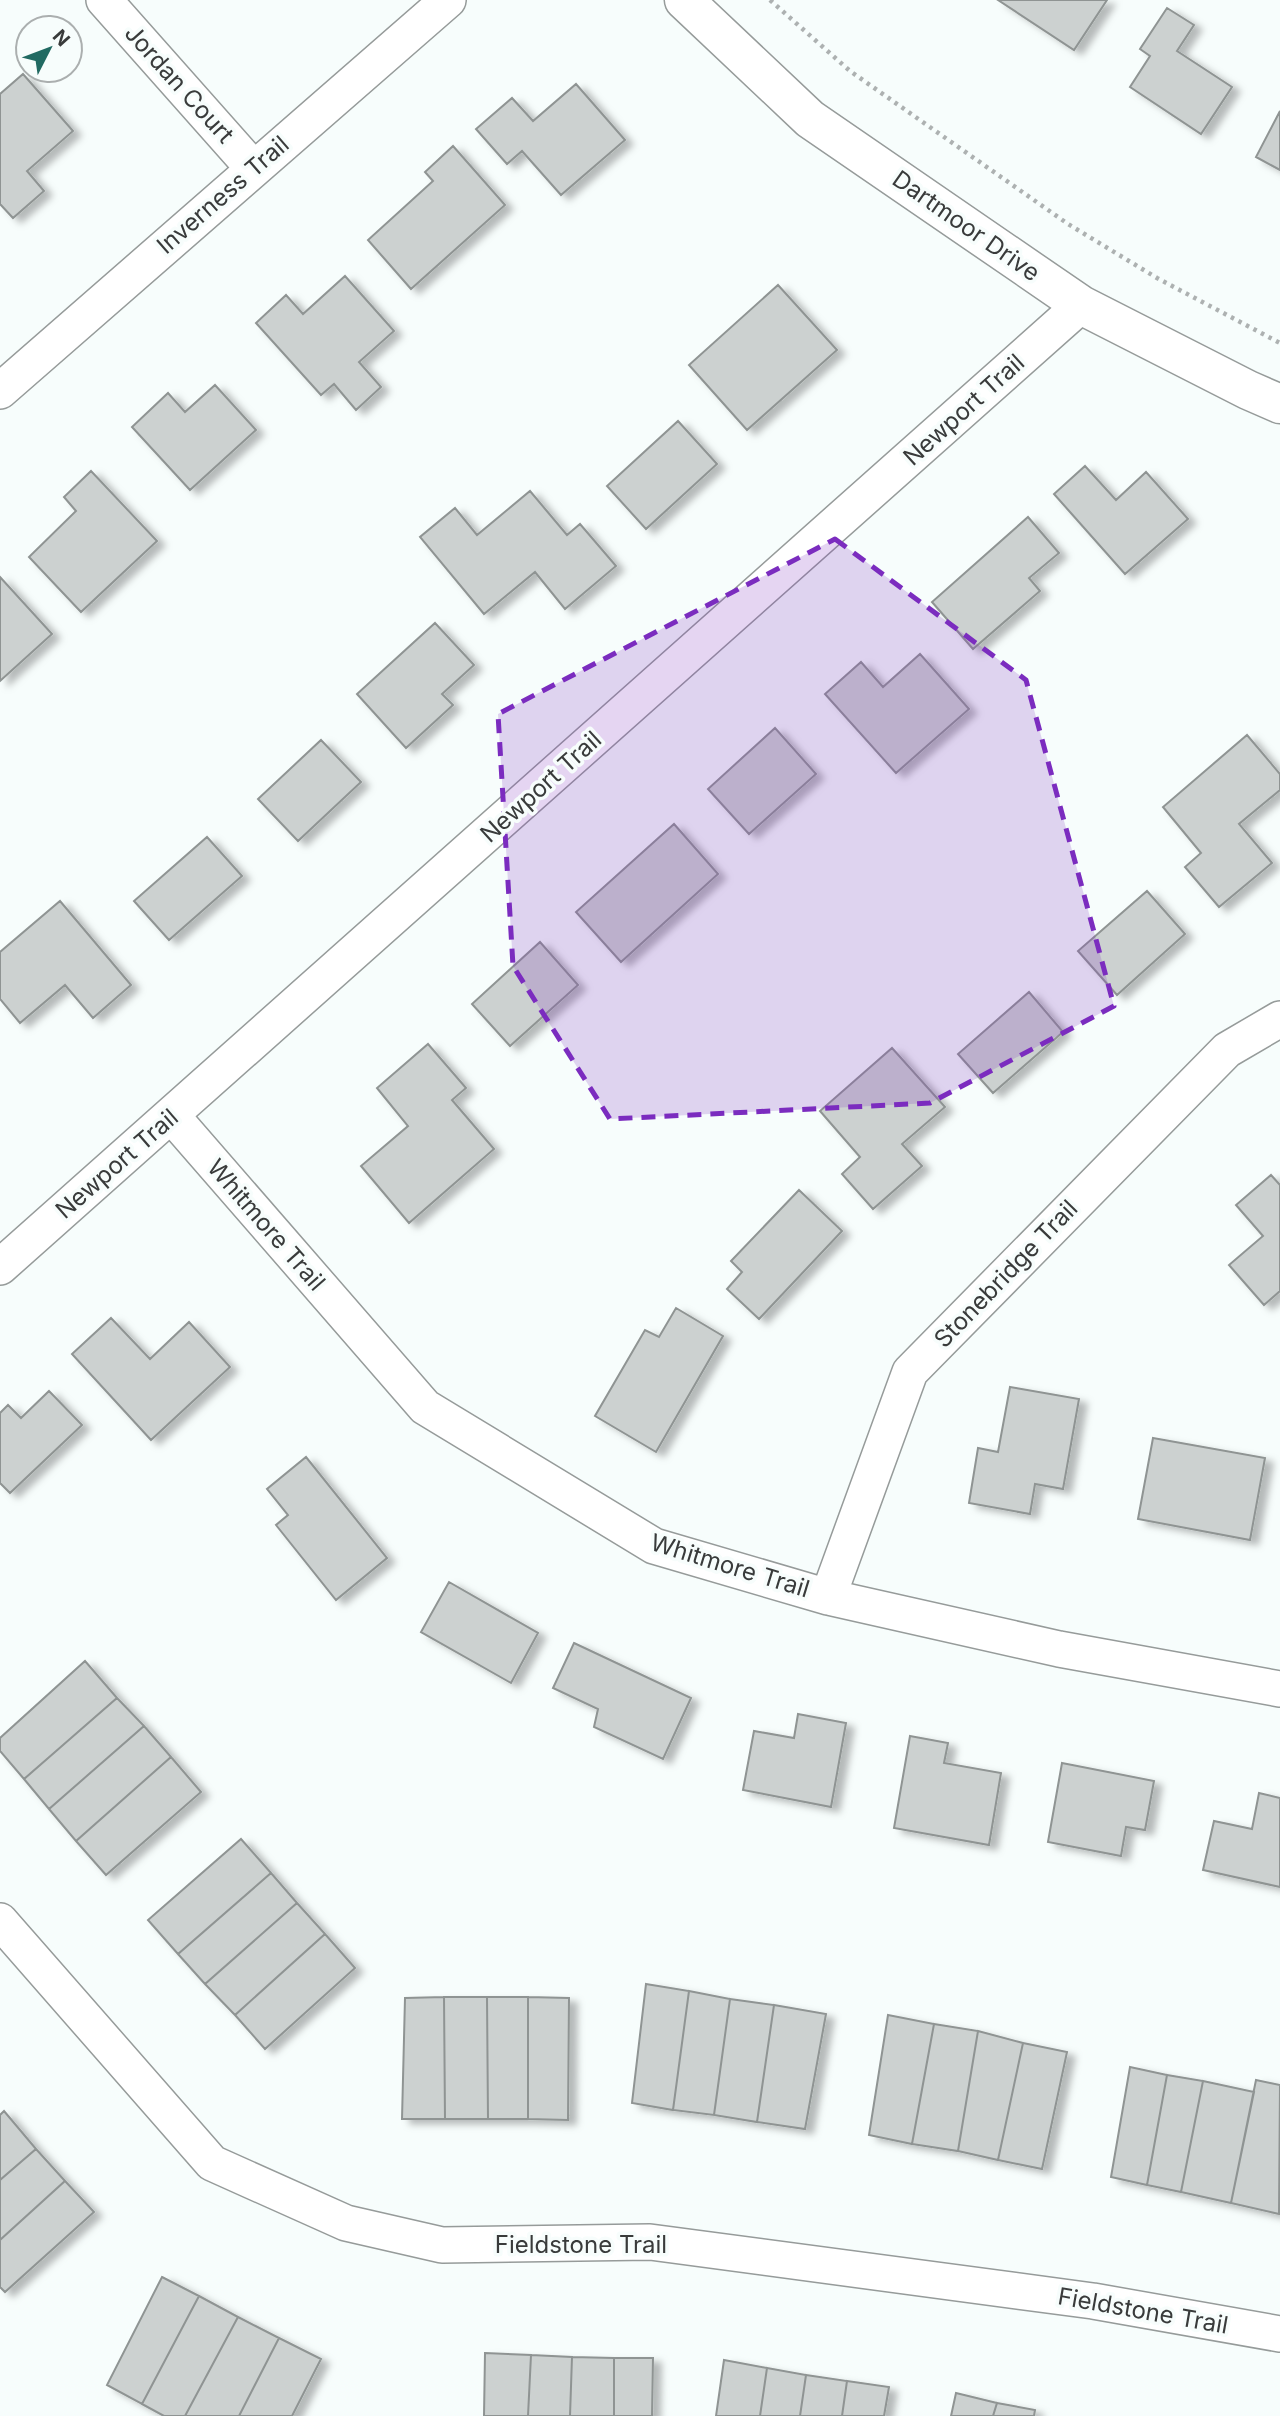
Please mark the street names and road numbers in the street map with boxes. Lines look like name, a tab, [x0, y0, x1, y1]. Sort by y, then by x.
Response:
street label: Jordan Court	[119, 19, 240, 149]
street label: Inverness Trail	[151, 129, 295, 260]
street label: Dartmoor Drive	[887, 164, 1046, 287]
street label: Newport Trail	[897, 348, 1030, 471]
street label: Newport Trail	[474, 725, 607, 848]
street label: Newport Trail	[50, 1103, 184, 1225]
street label: Whitmore Trail	[201, 1153, 331, 1296]
street label: Stonebridge Trail	[928, 1194, 1083, 1353]
street label: Whitmore Trail	[647, 1528, 813, 1603]
street label: Fieldstone Trail	[495, 2230, 667, 2259]
street label: Fieldstone Trail	[1056, 2281, 1230, 2340]

